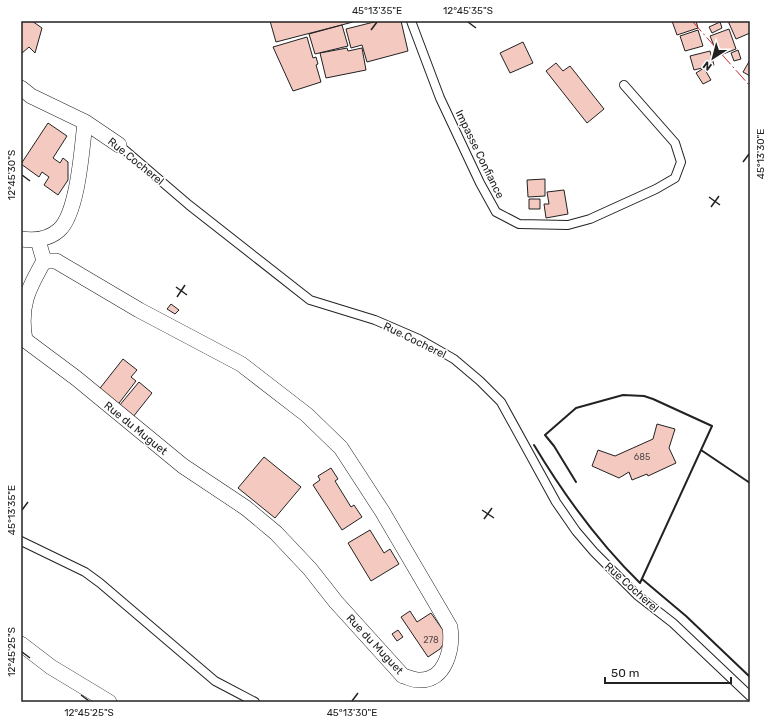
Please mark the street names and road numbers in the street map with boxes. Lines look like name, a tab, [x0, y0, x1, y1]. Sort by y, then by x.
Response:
street label: Impasse Confiance	[453, 108, 507, 201]
street label: Rue Cocherel	[105, 135, 166, 188]
street label: Rue Cocherel	[381, 320, 448, 361]
street label: Rue du Muguet	[101, 399, 170, 458]
street label: Rue Cocherel	[602, 560, 661, 615]
street label: Rue du Muguet	[343, 612, 406, 678]

